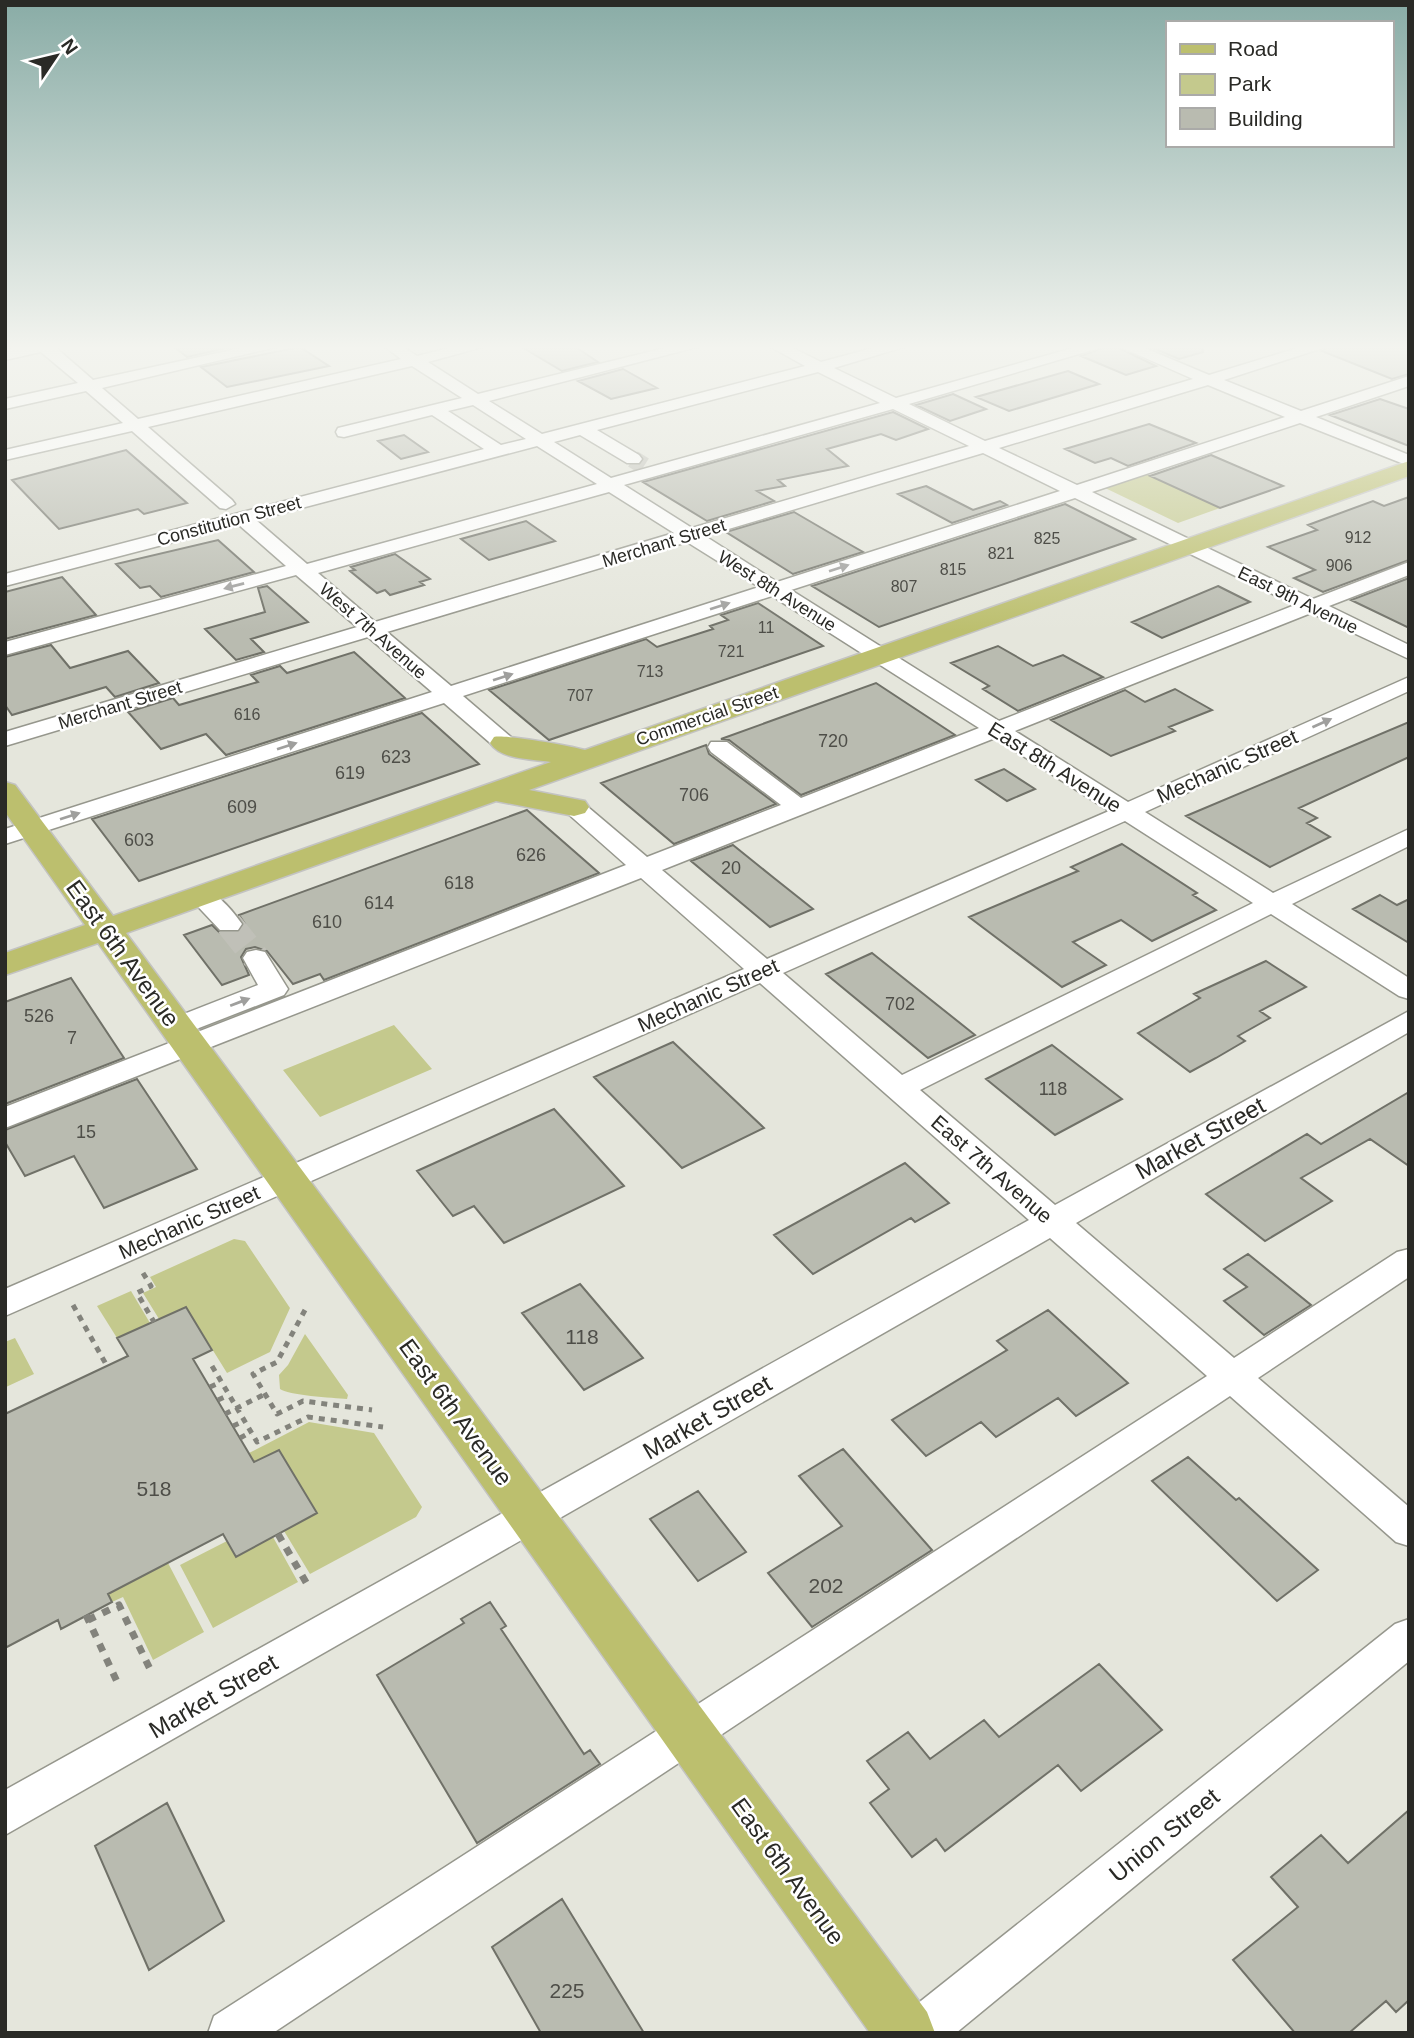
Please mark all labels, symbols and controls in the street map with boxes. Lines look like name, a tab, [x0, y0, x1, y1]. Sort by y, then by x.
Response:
north arrow	[21, 21, 91, 91]
legend	[1166, 21, 1393, 147]
text: N	[57, 35, 82, 58]
text: Road	[1228, 37, 1278, 60]
text: Park	[1228, 72, 1272, 95]
text: Building	[1228, 107, 1303, 130]
street label: Constitution Street	[155, 492, 303, 550]
street label: Merchant Street	[600, 515, 728, 571]
house number: 912	[1345, 529, 1371, 546]
house number: 825	[1034, 530, 1060, 547]
house number: 821	[988, 545, 1014, 562]
street label: West 8th Avenue	[714, 547, 840, 635]
house number: 906	[1326, 557, 1352, 574]
house number: 815	[940, 561, 966, 578]
one-way arrow	[829, 562, 850, 573]
street label: East 9th Avenue	[1235, 562, 1361, 638]
house number: 807	[891, 578, 917, 595]
street label: West 7th Avenue	[315, 579, 431, 683]
one-way arrow	[222, 581, 244, 592]
one-way arrow	[709, 601, 730, 611]
house number: 11	[758, 619, 774, 636]
house number: 721	[718, 643, 744, 660]
house number: 713	[637, 663, 663, 680]
one-way arrow	[493, 671, 514, 681]
street label: Merchant Street	[56, 677, 184, 733]
street label: Commercial Street	[633, 682, 781, 750]
house number: 707	[567, 687, 593, 704]
house number: 616	[234, 706, 260, 723]
street label: East 8th Avenue	[984, 717, 1126, 817]
one-way arrow	[1312, 717, 1332, 729]
street label: Mechanic Street	[1153, 725, 1301, 807]
house number: 720	[818, 731, 848, 751]
one-way arrow	[276, 741, 297, 751]
house number: 623	[381, 747, 411, 767]
house number: 619	[335, 763, 365, 783]
house number: 706	[679, 785, 709, 805]
house number: 609	[227, 797, 257, 817]
one-way arrow	[60, 811, 81, 821]
house number: 603	[124, 830, 154, 850]
house number: 626	[516, 845, 546, 865]
house number: 20	[721, 858, 741, 878]
house number: 618	[444, 873, 474, 893]
street label: East 6th Avenue	[61, 875, 185, 1031]
house number: 614	[364, 893, 394, 913]
house number: 610	[312, 912, 342, 932]
street label: Mechanic Street	[634, 954, 782, 1036]
house number: 702	[885, 994, 915, 1014]
one-way arrow	[229, 996, 250, 1007]
house number: 526	[24, 1006, 54, 1026]
house number: 7	[67, 1028, 77, 1048]
house number: 118	[1039, 1079, 1067, 1099]
street label: Market Street	[1130, 1091, 1270, 1185]
street label: East 7th Avenue	[927, 1110, 1057, 1228]
house number: 15	[76, 1122, 96, 1142]
street label: Mechanic Street	[115, 1181, 263, 1263]
house number: 118	[565, 1325, 599, 1348]
street label: East 6th Avenue	[394, 1334, 518, 1490]
street label: Market Street	[638, 1369, 776, 1465]
house number: 518	[136, 1477, 172, 1500]
house number: 202	[808, 1574, 844, 1597]
street label: Market Street	[144, 1648, 282, 1744]
street label: Union Street	[1104, 1782, 1225, 1887]
street label: East 6th Avenue	[726, 1793, 850, 1949]
house number: 225	[549, 1979, 585, 2002]

